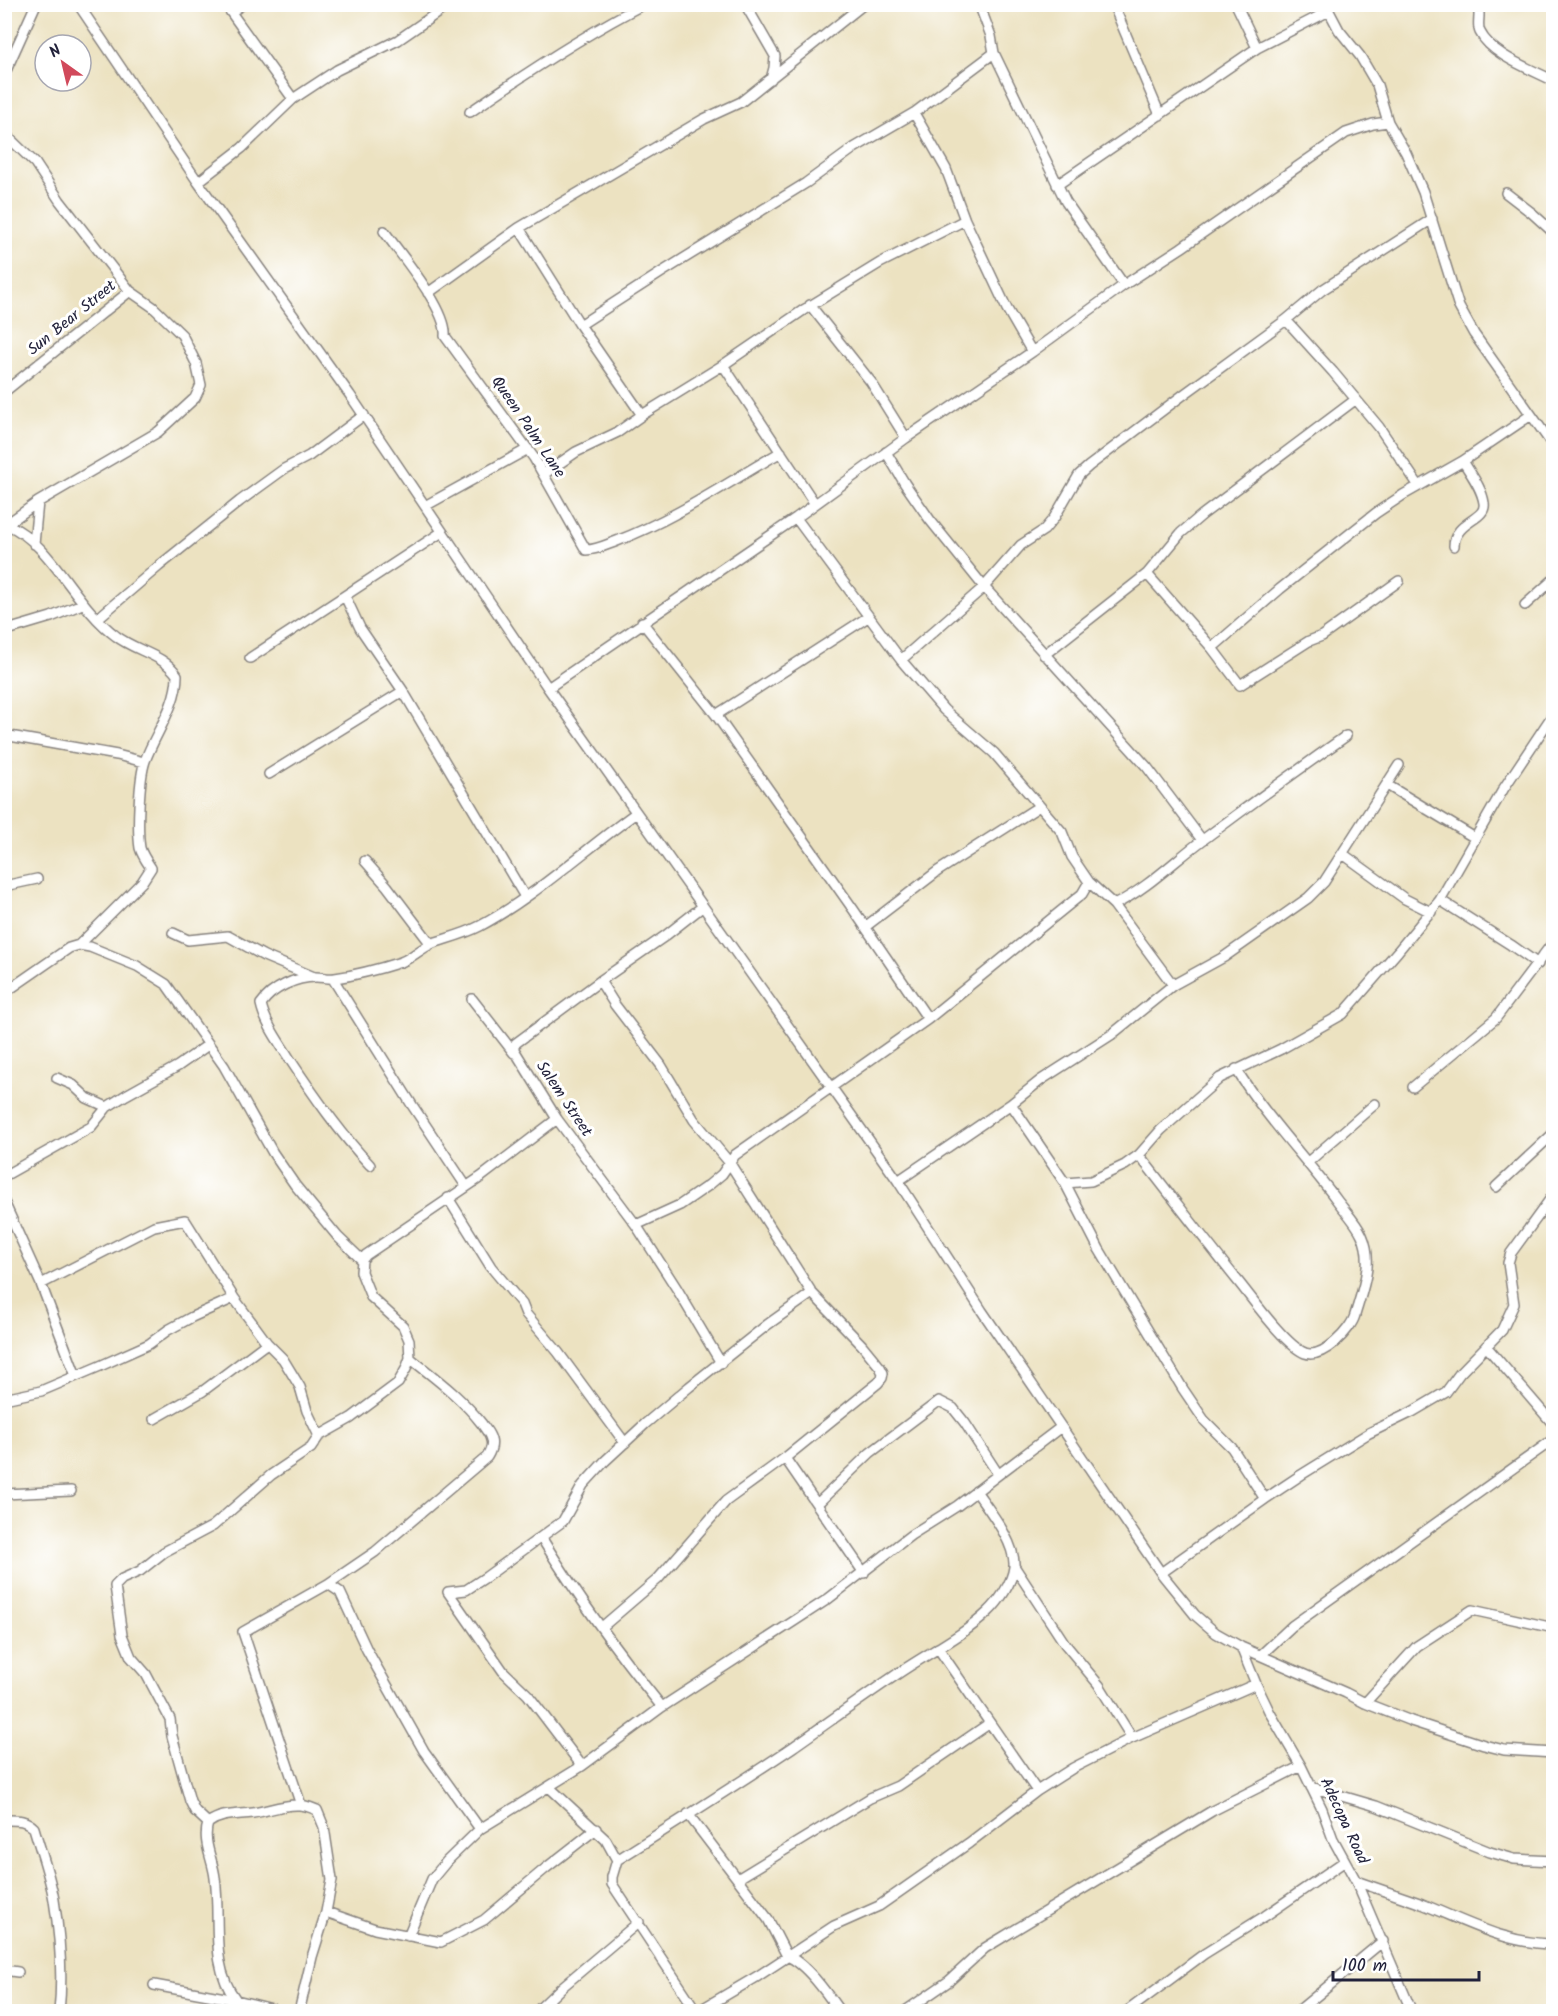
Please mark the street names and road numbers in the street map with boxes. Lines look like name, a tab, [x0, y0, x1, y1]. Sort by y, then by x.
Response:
street label: Sun Bear Street	[22, 274, 123, 362]
street label: Queen Palm Lane	[484, 371, 572, 483]
street label: Salem Street	[529, 1056, 599, 1143]
street label: Adecopa Road	[1313, 1774, 1375, 1869]

